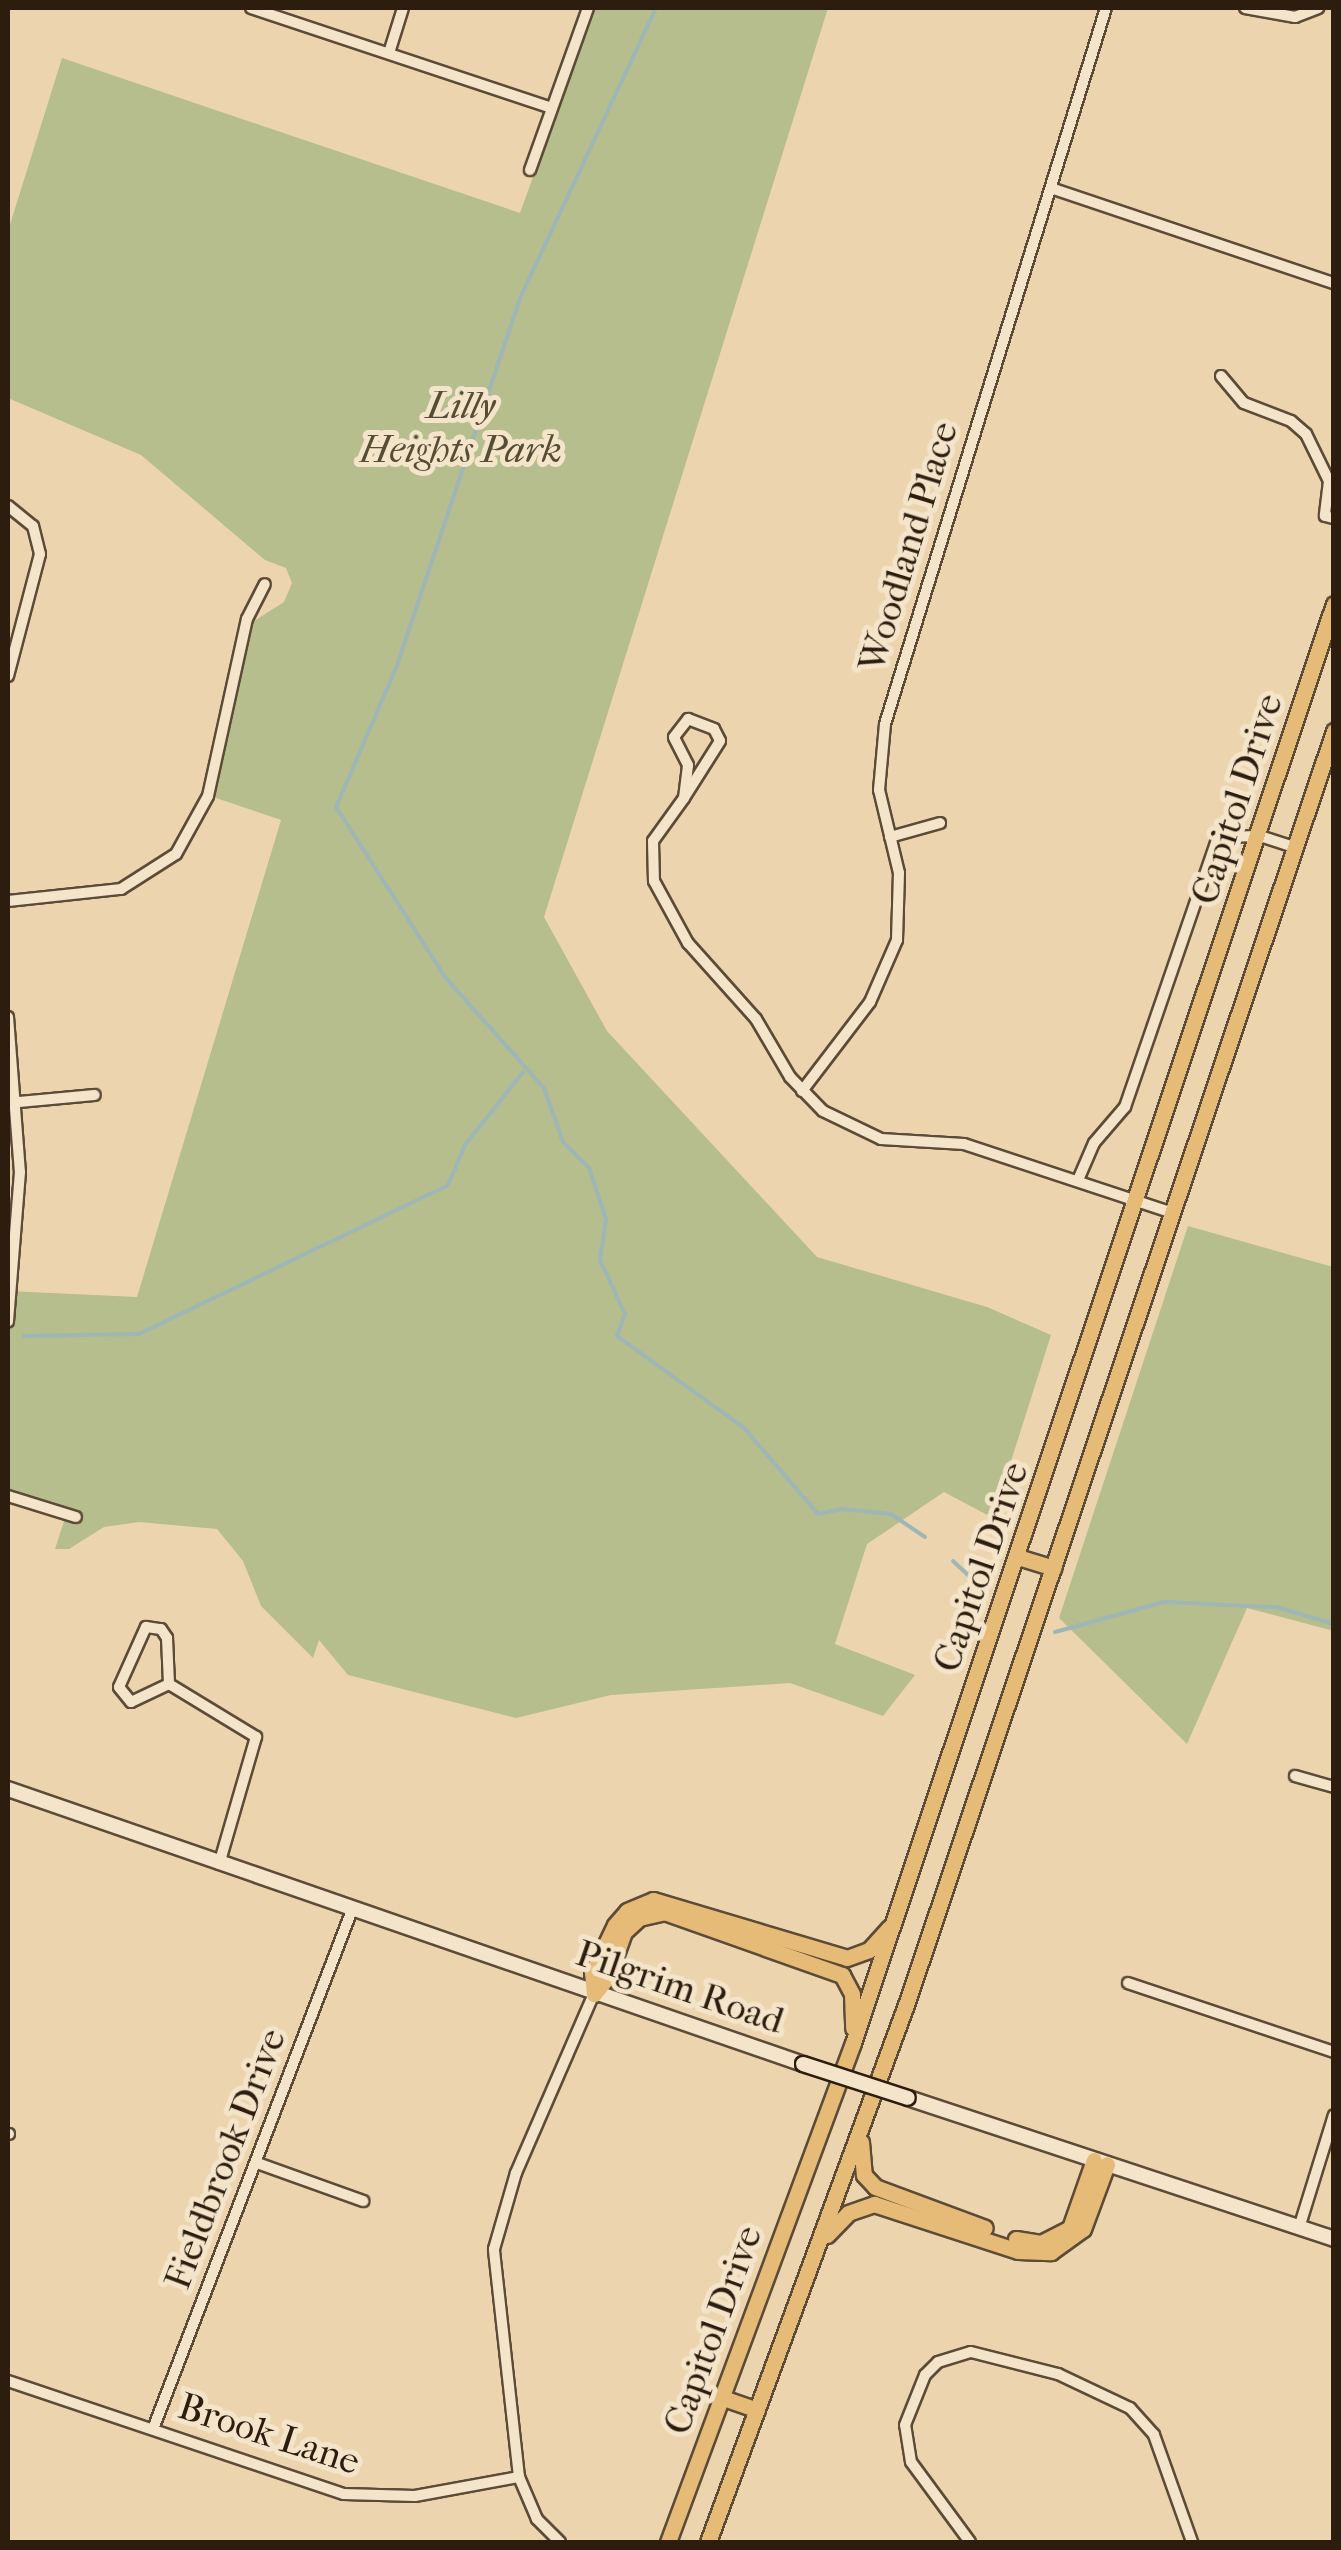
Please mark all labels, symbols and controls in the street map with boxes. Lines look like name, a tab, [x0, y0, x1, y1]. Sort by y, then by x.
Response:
park label: Lilly Heights Park	[360, 383, 562, 472]
street label: Woodland Place	[848, 416, 968, 678]
street label: Capitol Drive	[1182, 688, 1292, 910]
street label: Capitol Drive	[924, 1456, 1038, 1678]
street label: Pilgrim Road	[570, 1930, 790, 2044]
street label: Fieldbrook Drive	[154, 2022, 296, 2296]
street label: Capitol Drive	[654, 2219, 772, 2441]
street label: Brook Lane	[173, 2383, 365, 2485]

